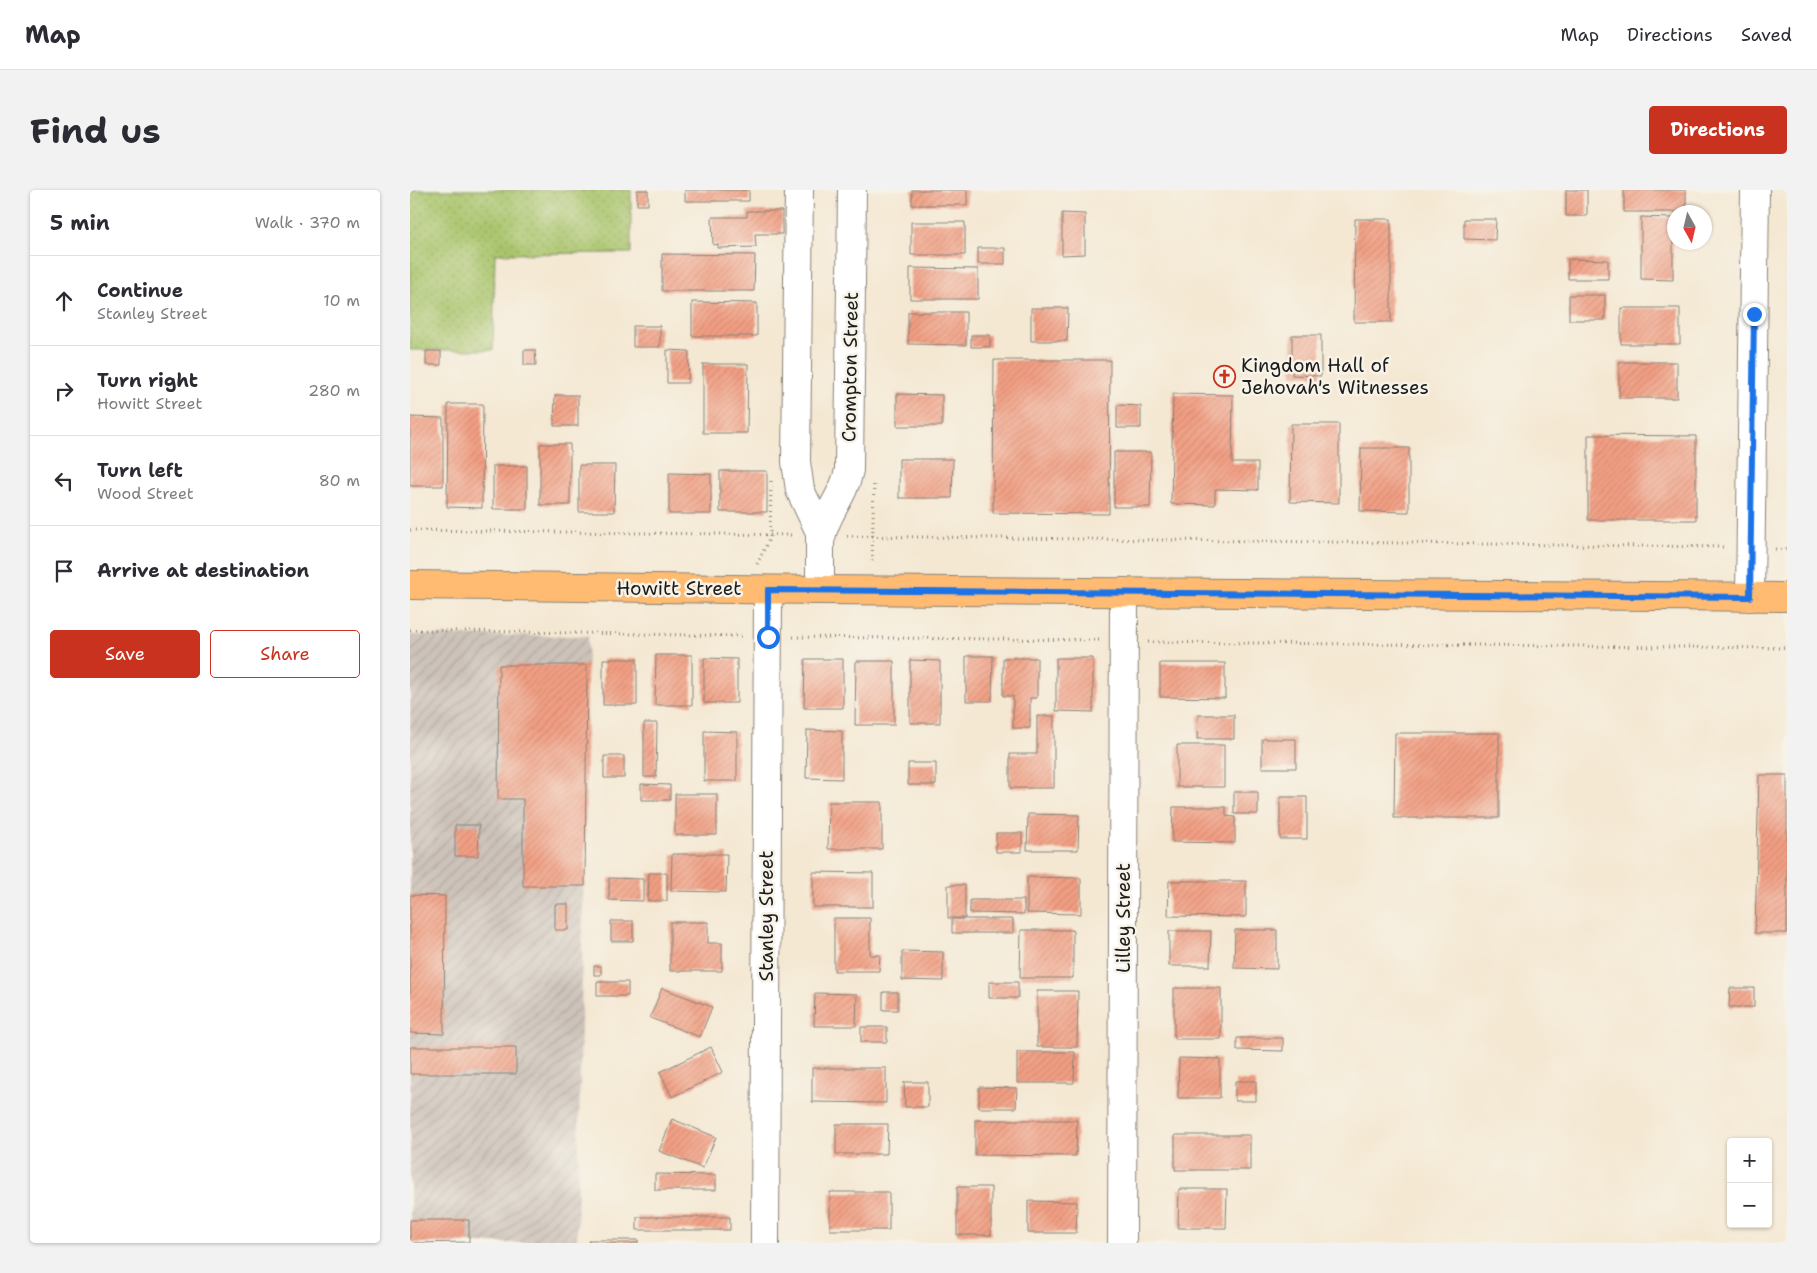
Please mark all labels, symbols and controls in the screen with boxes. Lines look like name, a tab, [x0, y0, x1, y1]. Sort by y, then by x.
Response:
text: Map	[25, 19, 81, 51]
text: Map	[1561, 23, 1599, 47]
text: Directions	[1627, 23, 1713, 47]
text: Saved	[1741, 23, 1792, 47]
button: Directions	[1649, 106, 1787, 154]
text: Find us	[30, 107, 161, 154]
north arrow	[1667, 205, 1712, 250]
text: 5 min	[50, 209, 110, 237]
text: Walk · 370 m	[255, 212, 360, 233]
text: Continue	[97, 278, 183, 303]
icon: ahead	[50, 287, 78, 315]
text: 10 m	[323, 290, 360, 311]
street label: Crompton Street	[836, 292, 864, 442]
text: Stanley Street	[97, 303, 207, 324]
route end	[1743, 303, 1766, 326]
place label: Kingdom Hall of Jehovah's Witnesses	[1241, 353, 1429, 400]
church icon: Kingdom Hall of Jehovah's Witnesses	[1213, 364, 1237, 388]
text: Turn right	[97, 368, 198, 393]
icon: right	[50, 377, 78, 405]
text: 280 m	[308, 380, 360, 401]
text: Howitt Street	[97, 393, 202, 414]
text: Turn left	[97, 458, 183, 483]
icon: left	[50, 467, 78, 495]
text: 80 m	[319, 470, 360, 491]
text: Wood Street	[97, 483, 194, 504]
icon: arrive	[50, 557, 78, 585]
text: Arrive at destination	[97, 558, 309, 583]
street label: Howitt Street	[616, 576, 742, 601]
route start	[757, 626, 780, 649]
button: Save	[50, 630, 200, 678]
button: Share	[210, 630, 360, 678]
street label: Stanley Street	[754, 850, 779, 982]
street label: Lilley Street	[1111, 863, 1136, 973]
map controls	[1727, 1138, 1772, 1228]
button: +	[1727, 1138, 1772, 1183]
button: −	[1727, 1183, 1772, 1228]

